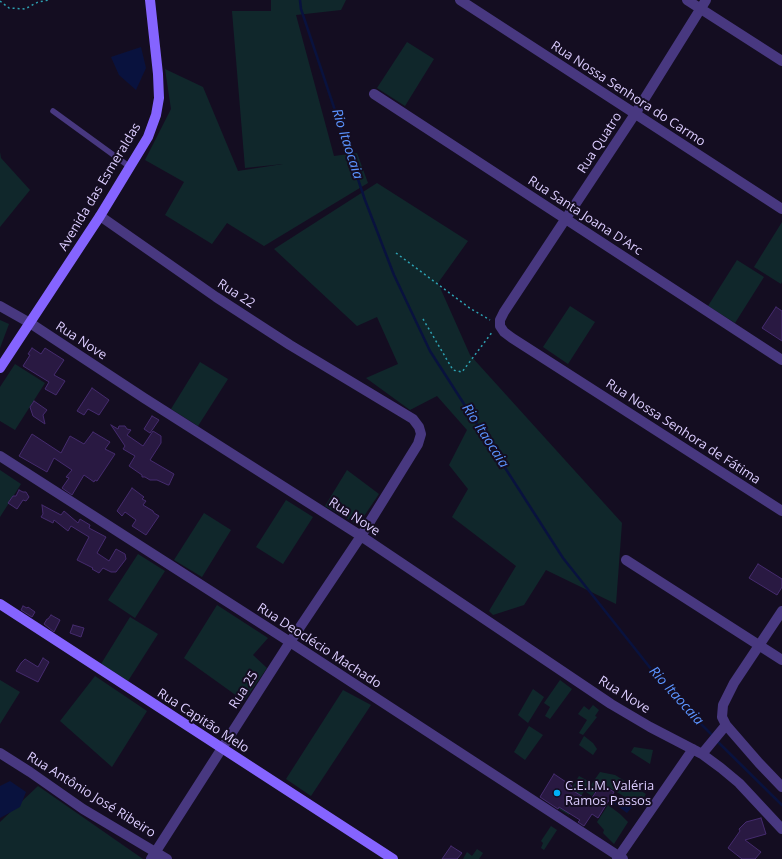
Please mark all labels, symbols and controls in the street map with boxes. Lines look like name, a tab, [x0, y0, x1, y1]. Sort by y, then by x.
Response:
street label: Rua Nossa Senhora do Carmo	[548, 38, 708, 150]
water label: Rio Itaocaia	[328, 107, 366, 181]
street label: Rua Quatro	[574, 110, 626, 176]
street label: Avenida das Esmeraldas	[56, 120, 144, 254]
street label: Rua Santa Joana D'Arc	[525, 173, 645, 259]
street label: Rua 22	[214, 276, 258, 312]
street label: Rua Nove	[52, 319, 110, 363]
street label: Rua Nossa Senhora de Fátima	[603, 376, 763, 488]
water label: Rio Itaocaia	[458, 401, 512, 471]
street label: Rua Nove	[325, 495, 383, 539]
street label: Rua Deoclécio Machado	[254, 600, 384, 692]
water label: Rio Itaocaia	[645, 663, 707, 729]
street label: Rua 25	[226, 668, 262, 712]
street label: Rua Nove	[595, 673, 653, 717]
street label: Rua Capitão Melo	[154, 685, 252, 757]
street label: Rua Antônio José Ribeiro	[24, 749, 158, 841]
place label: C.E.I.M. Valéria Ramos Passos	[565, 778, 654, 809]
marker: C.E.I.M. Valéria Ramos Passos	[552, 788, 562, 798]

